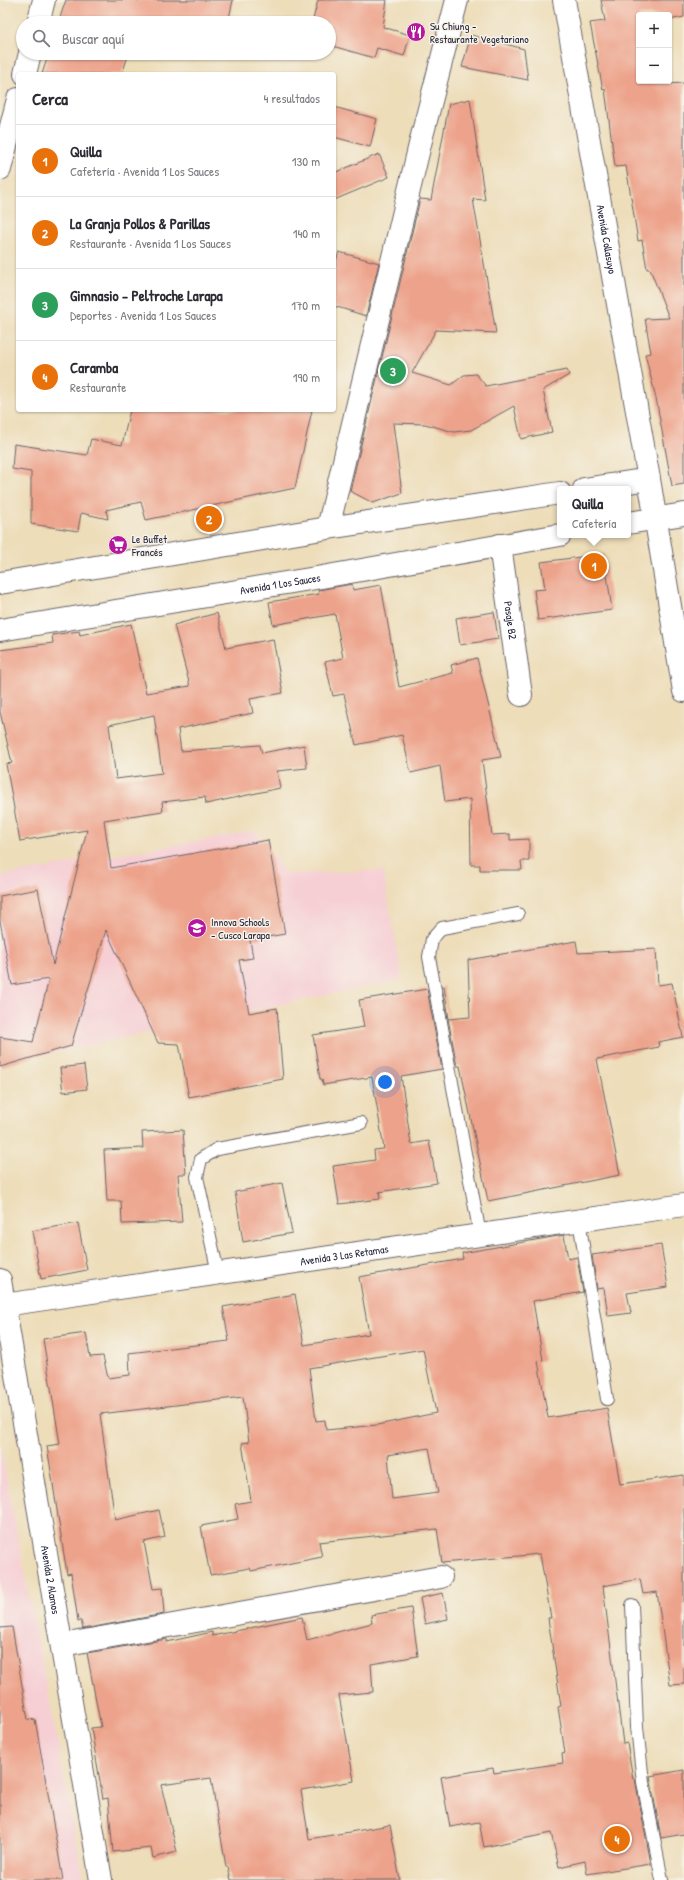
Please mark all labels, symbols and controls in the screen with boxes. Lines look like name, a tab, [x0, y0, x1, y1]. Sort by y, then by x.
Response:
map controls	[636, 12, 672, 84]
button: +	[636, 12, 672, 48]
search box	[16, 16, 336, 60]
place label: Su Chiung - Restaurante Vegetariano	[430, 19, 529, 46]
restaurant icon: Su Chiung - Restaurante Vegetariano	[405, 21, 427, 43]
icon: search	[30, 27, 52, 49]
text: Buscar aquí	[62, 28, 125, 49]
button: −	[636, 48, 672, 84]
text: Cerca	[32, 87, 68, 110]
text: 4 resultados	[263, 89, 320, 107]
text: Quilla	[70, 141, 102, 162]
text: 1	[43, 152, 47, 170]
text: 130 m	[292, 152, 320, 170]
text: Cafetería · Avenida 1 Los Sauces	[70, 162, 219, 180]
street label: Avenida Collasuyo	[593, 204, 620, 276]
text: La Granja Pollos & Parillas	[70, 213, 210, 234]
text: 2	[42, 224, 48, 242]
text: 140 m	[293, 224, 320, 242]
text: Restaurante · Avenida 1 Los Sauces	[70, 234, 231, 252]
text: Gimnasio - Peltroche Larapa	[70, 285, 223, 306]
text: 3	[42, 296, 48, 314]
text: 170 m	[291, 296, 320, 314]
text: Deportes · Avenida 1 Los Sauces	[70, 306, 216, 324]
pin: 3	[380, 356, 406, 386]
text: Caramba	[70, 357, 118, 378]
text: 4	[43, 368, 47, 386]
text: 190 m	[293, 368, 320, 386]
text: Restaurante	[70, 378, 126, 396]
popup	[557, 486, 631, 538]
text: Quilla	[572, 493, 603, 514]
pin: 2	[196, 504, 222, 534]
text: Cafetería	[572, 514, 616, 532]
place label: Le Buffet Francés	[131, 532, 167, 559]
supermarket icon: Le Buffet Francés	[107, 534, 129, 556]
pin: 1	[581, 551, 607, 581]
street label: Avenida 1 Los Sauces	[239, 570, 321, 597]
street label: Pasaje B2	[501, 600, 520, 640]
place label: Innova Schools - Cusco Larapa	[211, 915, 271, 942]
school or university icon: Innova Schools - Cusco Larapa	[186, 917, 208, 939]
your location	[375, 1072, 395, 1092]
street label: Avenida 3 Las Retamas	[299, 1242, 389, 1268]
street label: Avenida 2 Alamos	[38, 1544, 63, 1615]
pin: 4	[604, 1824, 630, 1854]

